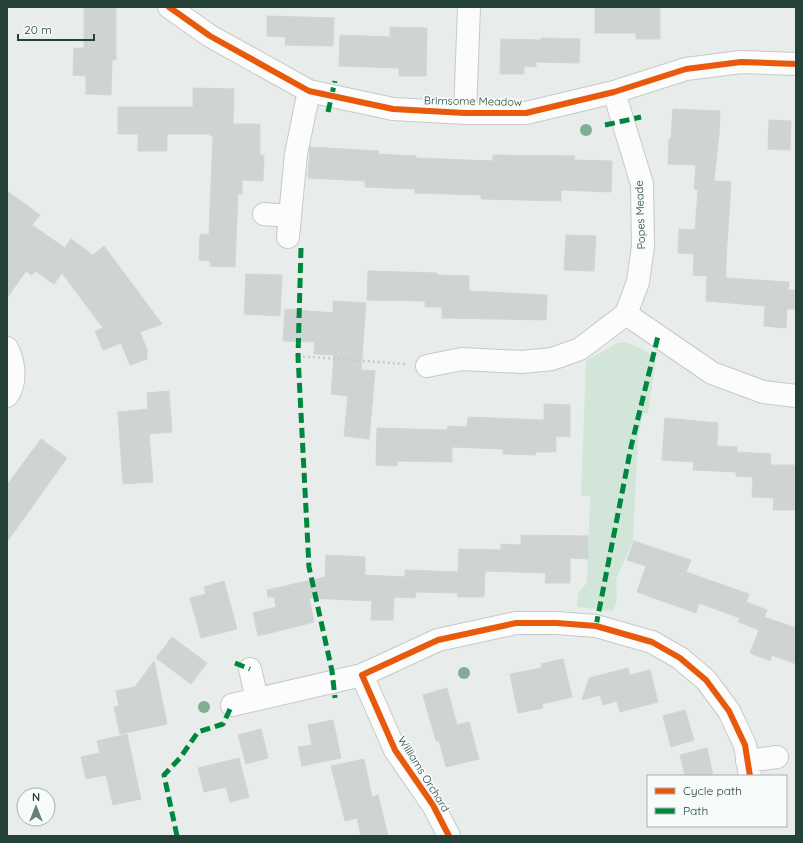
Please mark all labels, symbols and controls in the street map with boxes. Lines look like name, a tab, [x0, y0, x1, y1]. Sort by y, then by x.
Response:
scale bar	[18, 16, 94, 42]
text: 20 m	[24, 22, 52, 37]
street label: Brimsome Meadow	[424, 93, 522, 109]
street label: Popes Meade	[632, 180, 648, 250]
street label: Williams Orchard	[395, 733, 453, 815]
legend	[647, 775, 787, 827]
text: Cycle path	[683, 783, 742, 798]
north arrow	[16, 787, 56, 827]
text: N	[32, 790, 40, 804]
text: Path	[683, 803, 708, 818]

